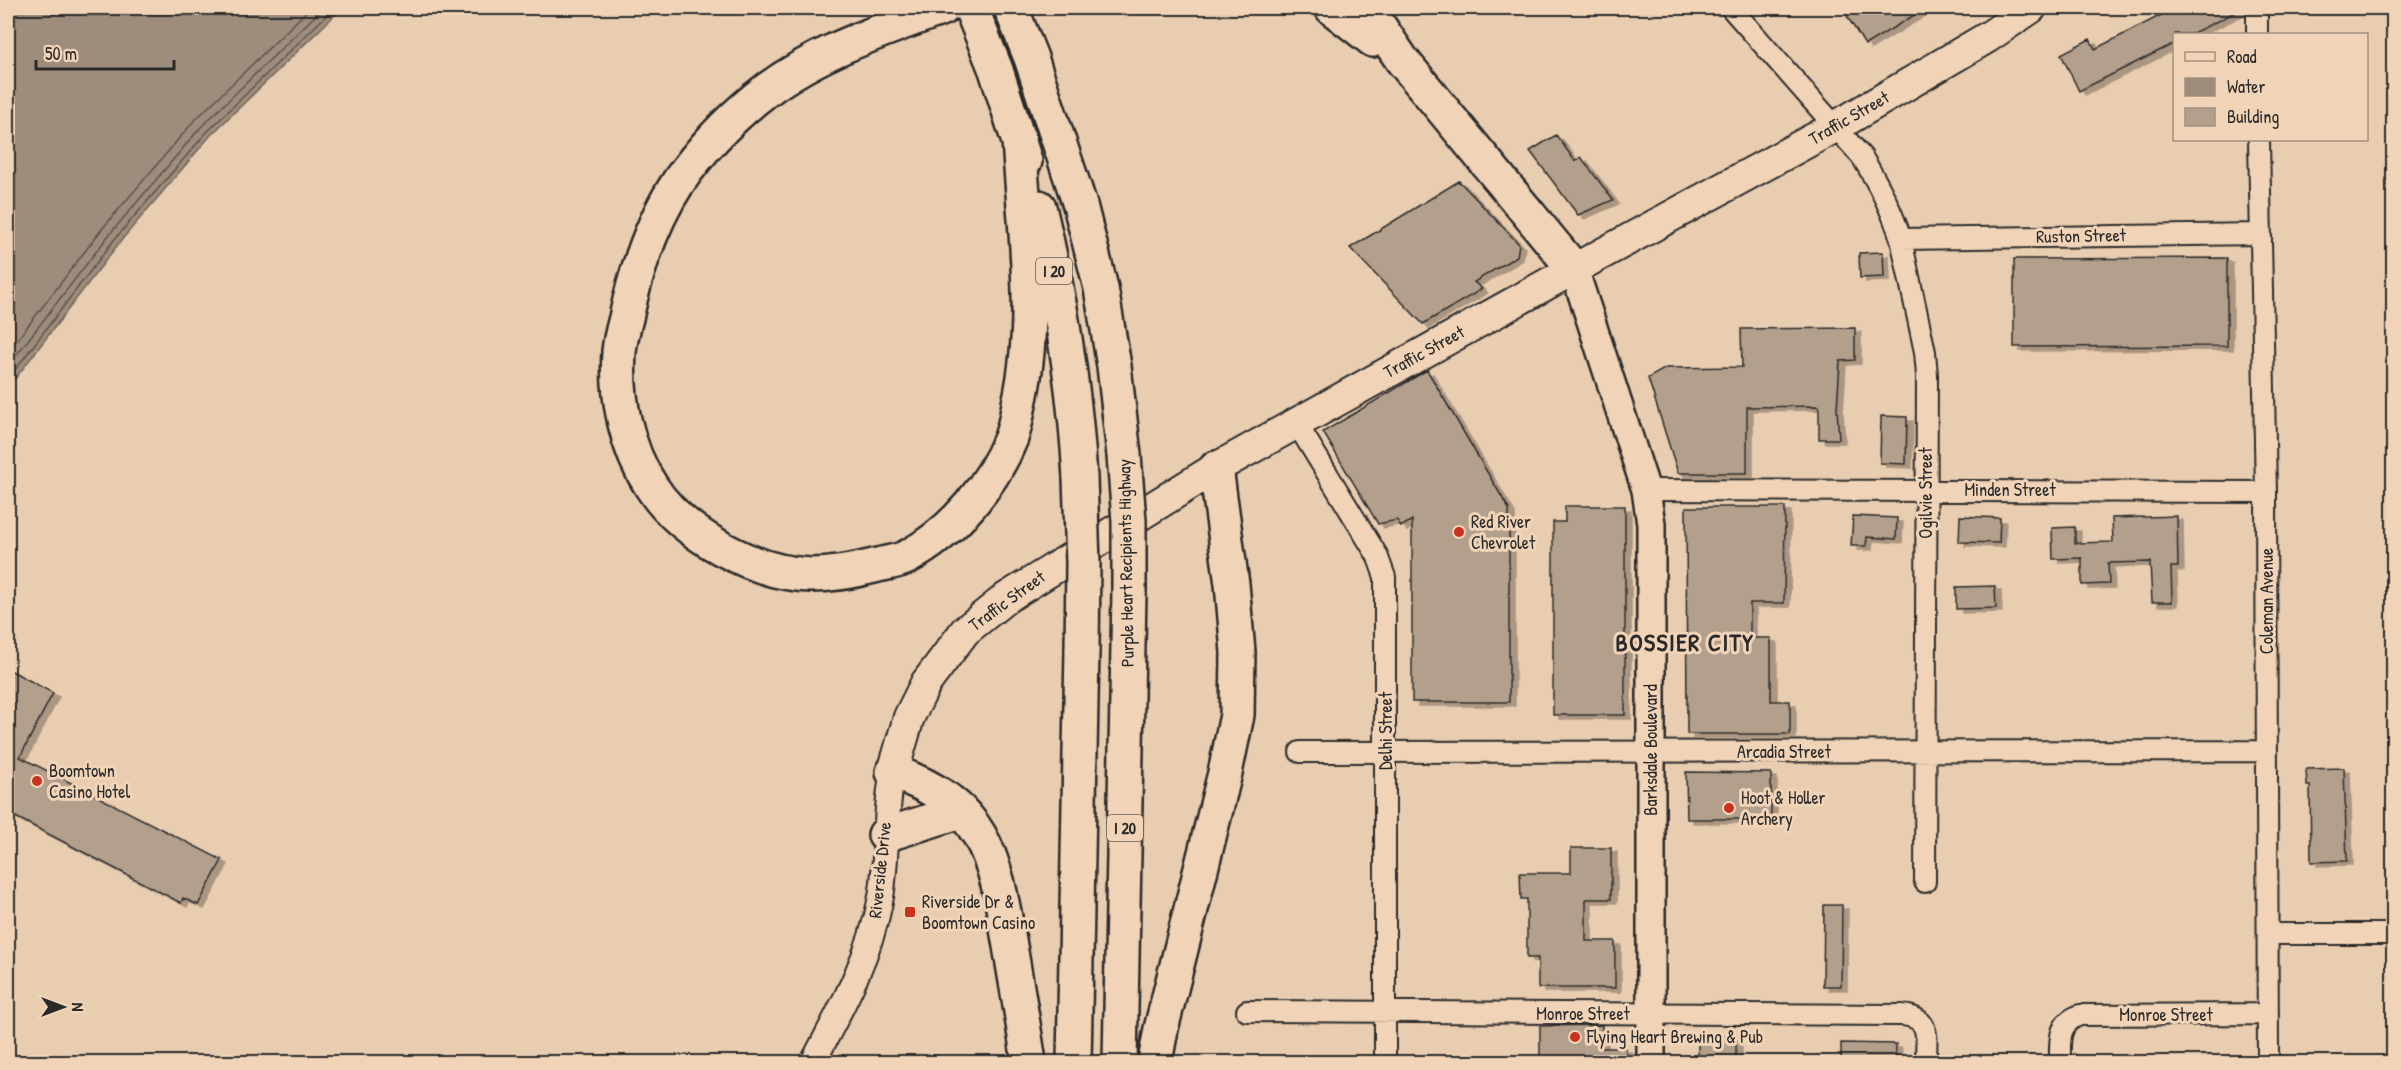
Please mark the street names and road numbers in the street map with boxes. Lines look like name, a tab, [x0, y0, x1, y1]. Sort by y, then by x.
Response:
street label: Traffic Street	[1804, 84, 1894, 151]
street label: Ruston Street	[2036, 222, 2127, 249]
road number: I 20	[1036, 258, 1072, 284]
street label: Traffic Street	[1379, 319, 1469, 384]
street label: Ogilvie Street	[1913, 447, 1938, 539]
street label: Purple Heart Recipients Highway	[1111, 458, 1140, 667]
street label: Minden Street	[1964, 477, 2056, 502]
street label: Coleman Avenue	[2254, 548, 2279, 654]
street label: Traffic Street	[963, 564, 1051, 637]
street label: Barksdale Boulevard	[1638, 684, 1663, 816]
street label: Delhi Street	[1373, 691, 1398, 770]
street label: Arcadia Street	[1737, 739, 1832, 764]
road number: I 20	[1107, 815, 1143, 841]
street label: Riverside Drive	[862, 821, 897, 919]
street label: Monroe Street	[1536, 1001, 1631, 1026]
street label: Monroe Street	[2119, 1002, 2214, 1027]

